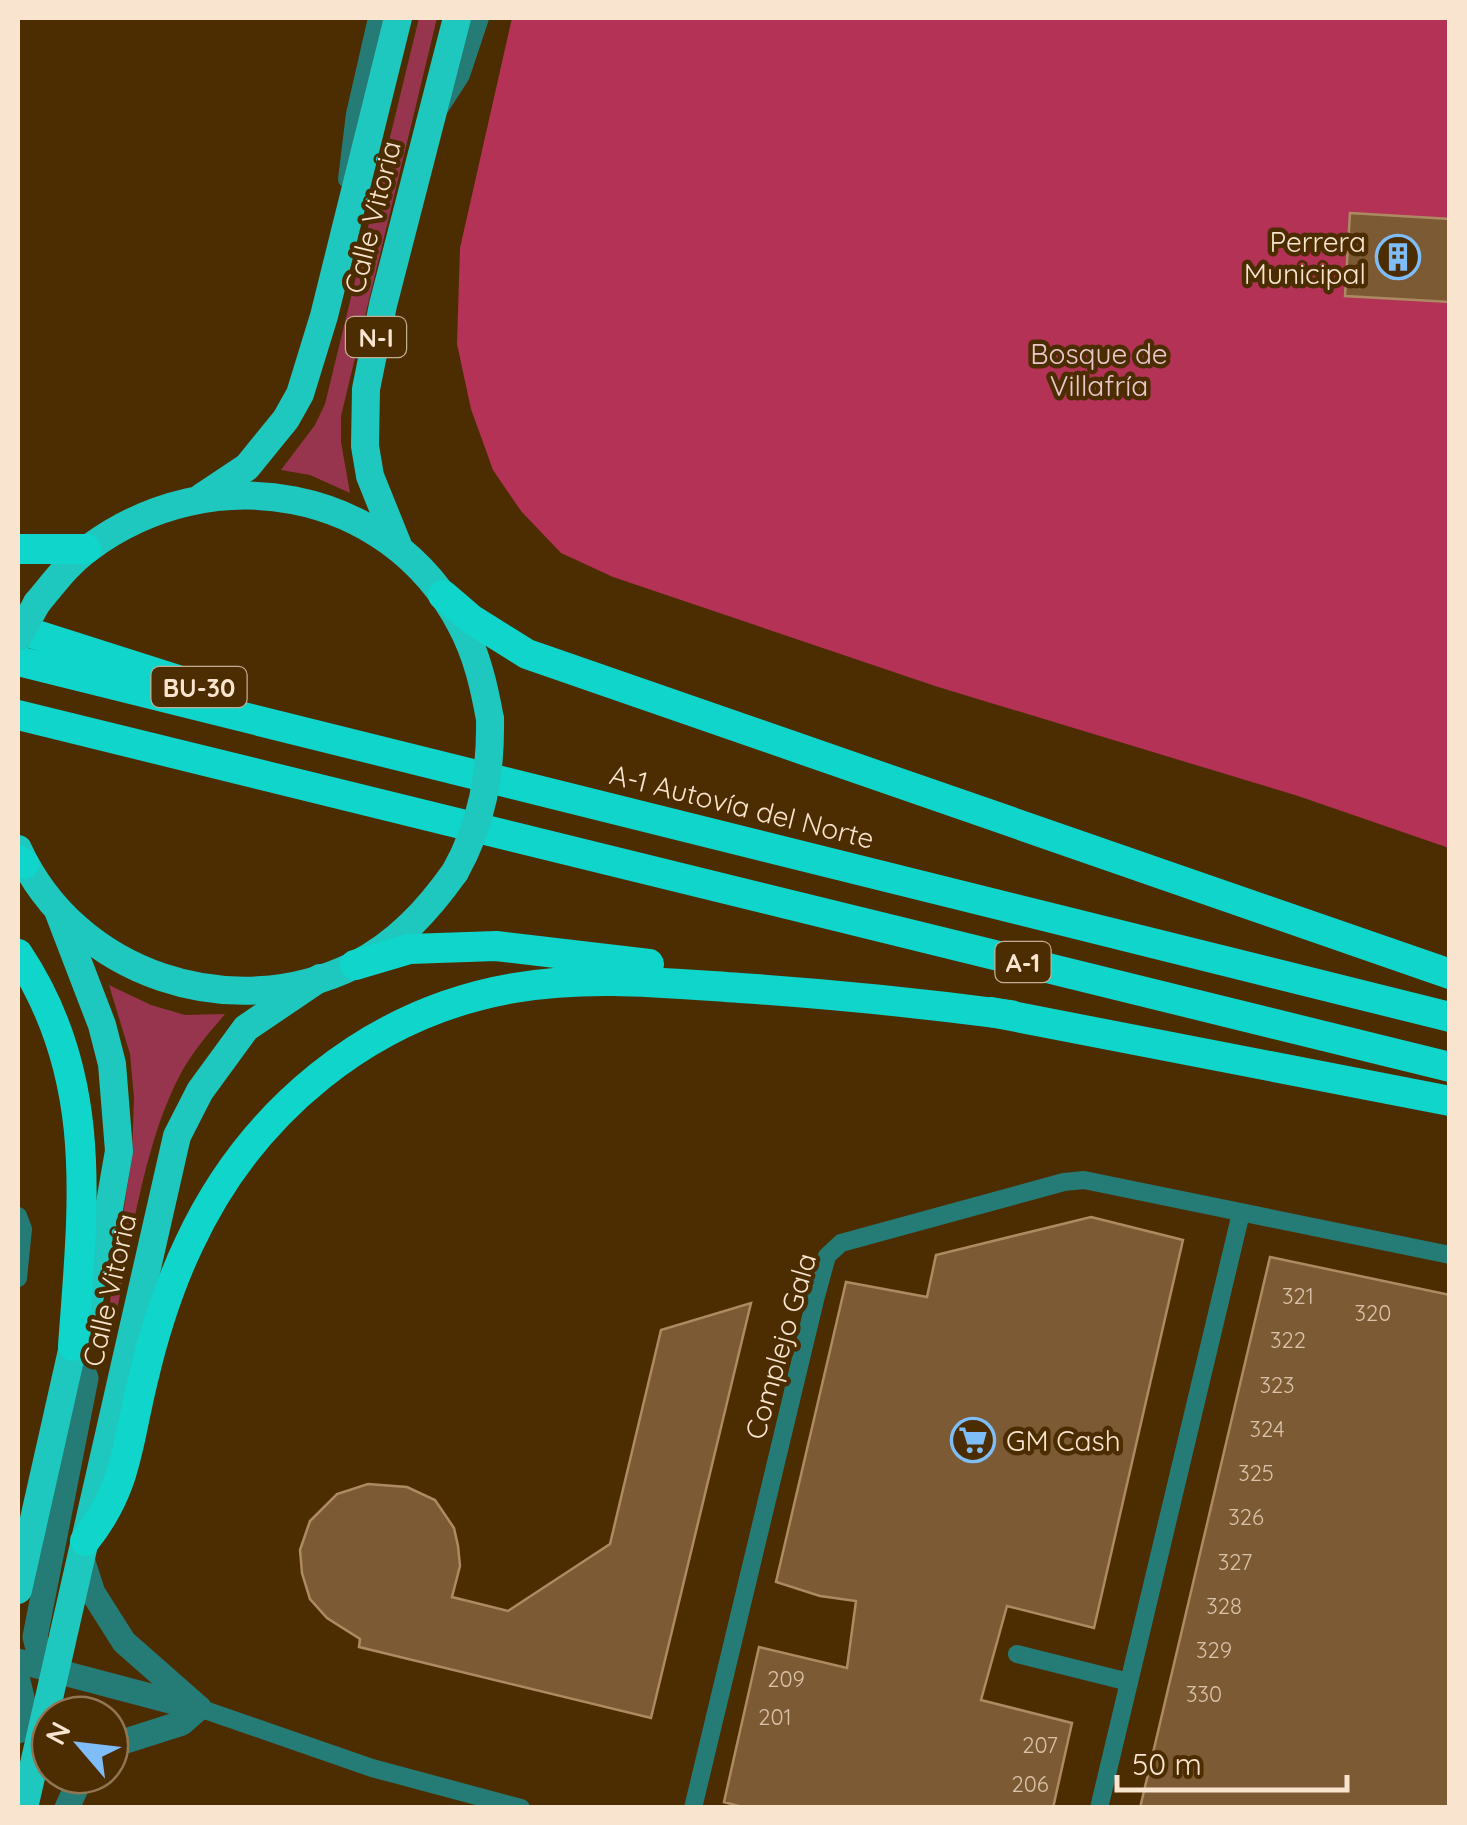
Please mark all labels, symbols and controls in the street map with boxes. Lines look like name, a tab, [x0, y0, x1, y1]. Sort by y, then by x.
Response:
street label: Calle Vitoria	[336, 137, 408, 297]
place label: Perrera Municipal	[1244, 224, 1366, 291]
building icon: Perrera Municipal	[1375, 234, 1421, 280]
road number: N-I	[346, 317, 406, 357]
park label: Bosque de Villafría	[1030, 336, 1168, 403]
road number: BU-30	[152, 667, 246, 707]
street label: A-1 Autovía del Norte	[606, 756, 878, 856]
road number: A-1	[996, 942, 1050, 982]
street label: Calle Vitoria	[74, 1210, 144, 1370]
street label: Complejo Gala	[737, 1249, 823, 1443]
house number: 321	[1282, 1282, 1314, 1310]
house number: 320	[1355, 1299, 1391, 1327]
house number: 322	[1270, 1326, 1306, 1354]
house number: 323	[1259, 1371, 1295, 1399]
house number: 324	[1250, 1415, 1284, 1443]
supermarket icon: GM Cash	[950, 1417, 996, 1463]
place label: GM Cash	[1006, 1423, 1121, 1458]
house number: 325	[1238, 1459, 1274, 1487]
house number: 326	[1228, 1503, 1264, 1531]
house number: 327	[1218, 1548, 1252, 1576]
house number: 328	[1206, 1592, 1242, 1620]
house number: 329	[1196, 1636, 1232, 1664]
house number: 209	[767, 1665, 805, 1693]
house number: 330	[1186, 1680, 1222, 1708]
north arrow	[30, 1695, 130, 1795]
house number: 201	[758, 1703, 792, 1731]
text: N	[37, 1716, 78, 1750]
scale bar	[1117, 1730, 1347, 1792]
house number: 207	[1022, 1731, 1058, 1759]
text: 50 m	[1132, 1745, 1202, 1783]
house number: 206	[1011, 1770, 1049, 1798]

